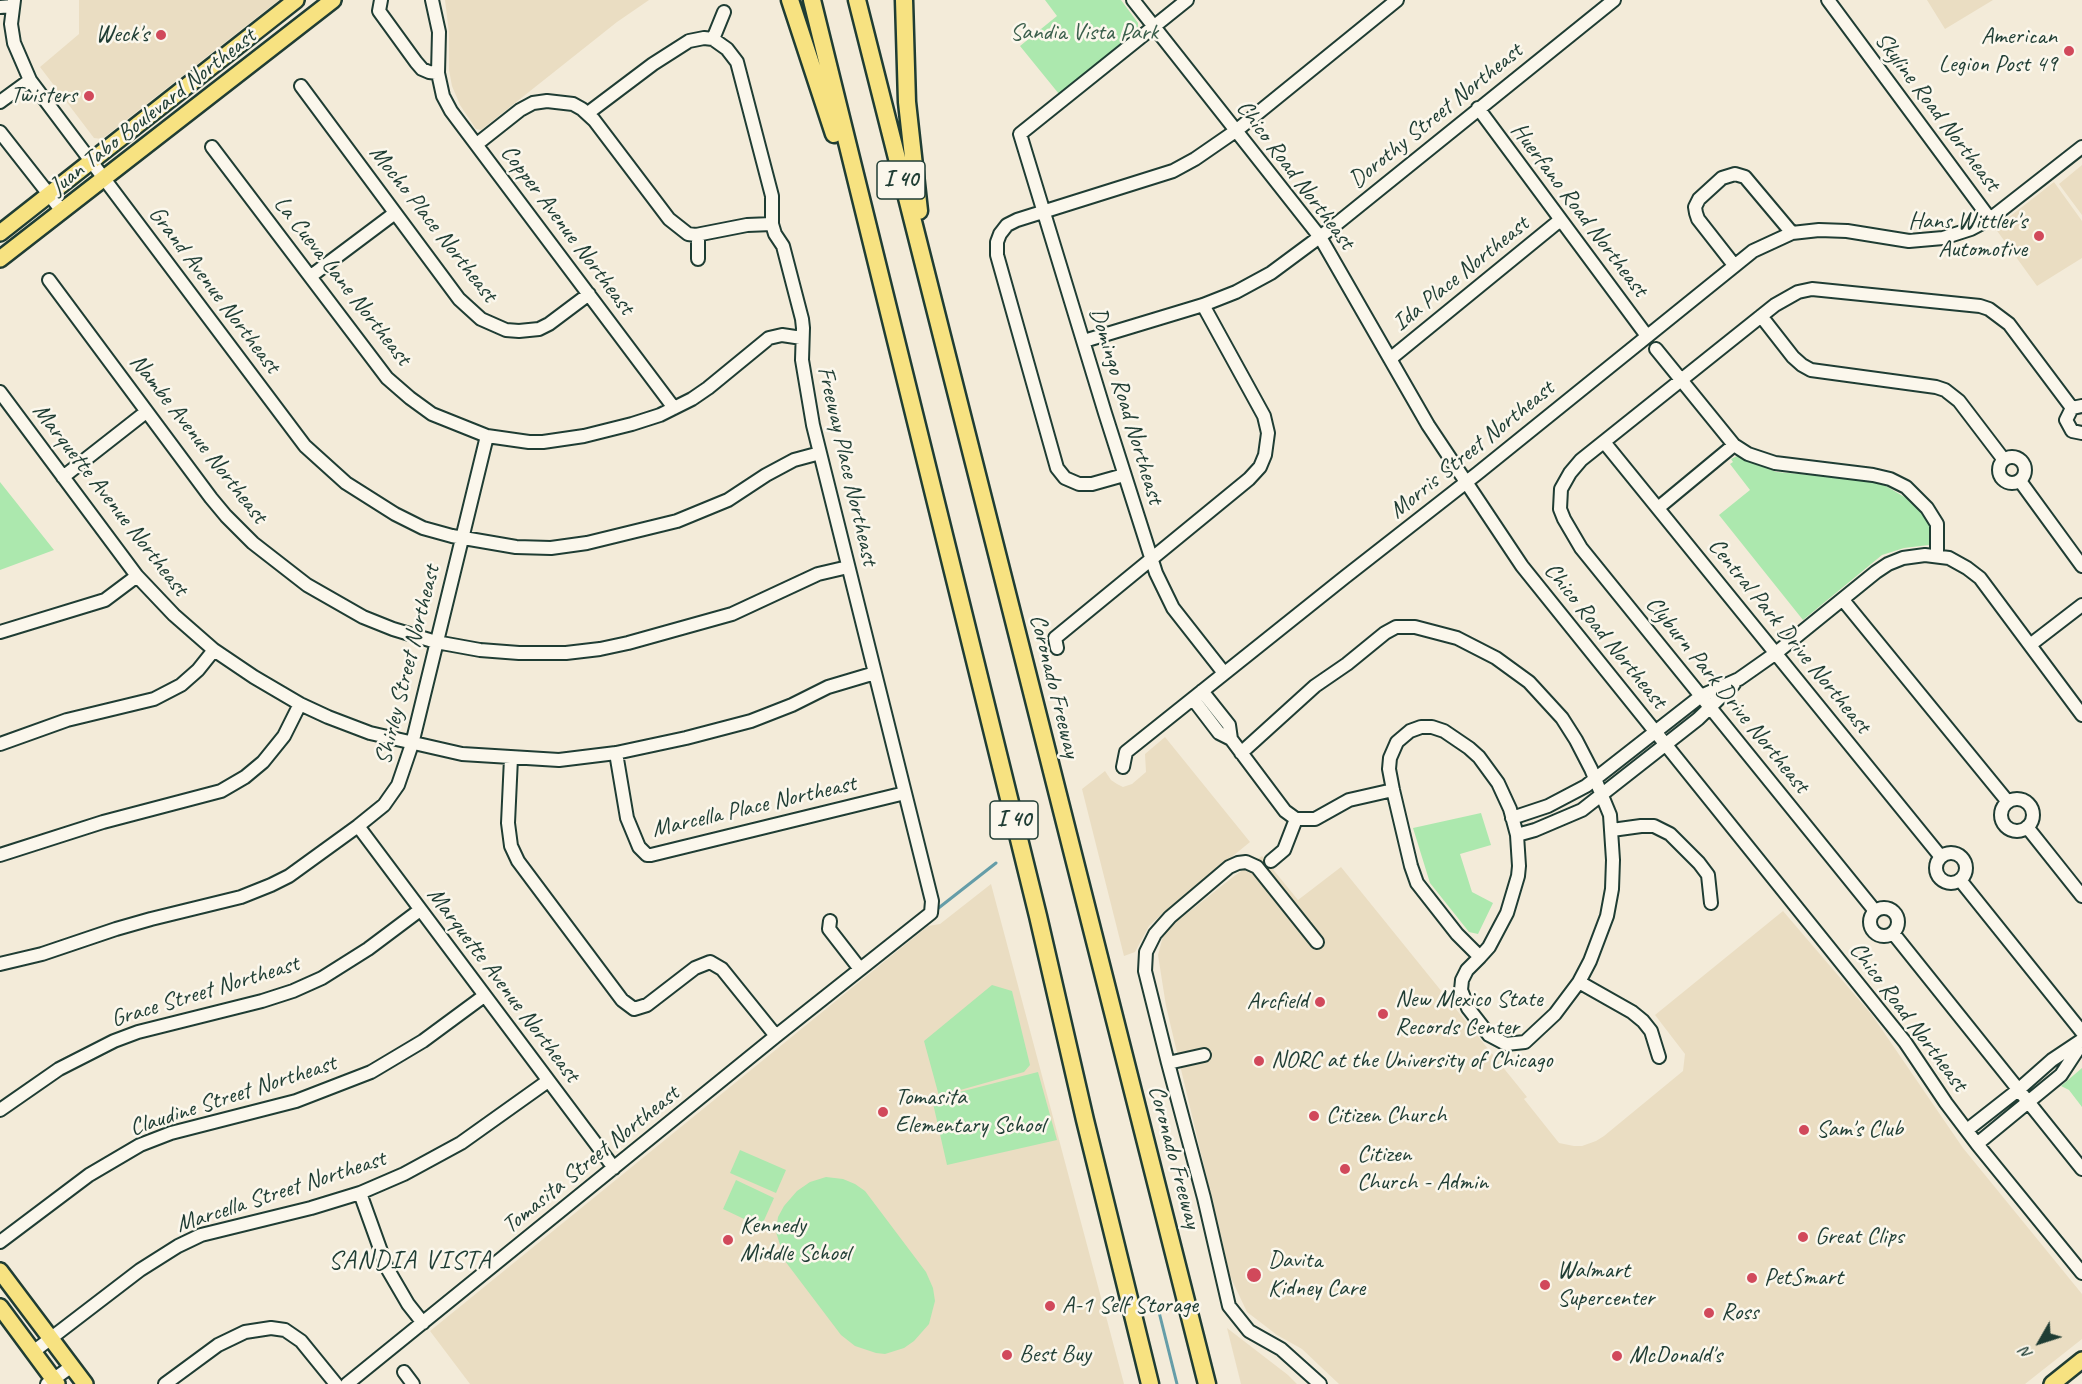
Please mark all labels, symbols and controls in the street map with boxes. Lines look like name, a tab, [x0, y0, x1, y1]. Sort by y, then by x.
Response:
park label: Sandia Vista Park	[1010, 19, 1158, 47]
place label: Weck's	[95, 21, 149, 49]
street label: Juan Tabo Boulevard Northeast	[44, 22, 262, 202]
place label: American Legion Post 49	[1938, 23, 2057, 79]
street label: Skyline Road Northeast	[1868, 27, 2006, 197]
marker: Weck's	[154, 28, 168, 42]
street label: Dorothy Street Northeast	[1344, 37, 1528, 195]
marker: American Legion Post 49	[2062, 44, 2076, 58]
place label: Twisters	[11, 82, 77, 110]
marker: Twisters	[82, 89, 96, 103]
street label: Chico Road Northeast	[1229, 95, 1361, 255]
street label: Huerfano Road Northeast	[1504, 117, 1654, 303]
street label: Copper Avenue Northeast	[494, 139, 640, 321]
street label: Mocho Place Northeast	[363, 140, 503, 308]
road number: I 40	[877, 161, 925, 199]
street label: La Cueva Lane Northeast	[267, 191, 417, 371]
street label: Grand Avenue Northeast	[142, 201, 286, 379]
place label: Hans Wittler's Automotive	[1908, 208, 2027, 264]
street label: Ida Place Northeast	[1387, 210, 1535, 338]
marker: Hans Wittler's Automotive	[2032, 229, 2046, 243]
street label: Domingo Road Northeast	[1082, 304, 1170, 508]
street label: Nambe Avenue Northeast	[123, 348, 273, 530]
street label: Freeway Place Northeast	[810, 364, 884, 568]
street label: Morris Street Northeast	[1384, 375, 1560, 525]
street label: Marquette Avenue Northeast	[26, 398, 194, 602]
street label: Central Park Drive Northeast	[1701, 533, 1877, 739]
street label: Chico Road Northeast	[1537, 557, 1673, 715]
street label: Shirley Street Northeast	[369, 562, 447, 768]
street label: Clyburn Park Drive Northeast	[1639, 591, 1815, 799]
street label: Coronado Freeway	[1022, 611, 1086, 761]
street label: Marcella Place Northeast	[649, 770, 859, 844]
road number: I 40	[990, 801, 1038, 839]
street label: Marquette Avenue Northeast	[420, 882, 586, 1088]
street label: Chico Road Northeast	[1842, 937, 1974, 1097]
street label: Grace Street Northeast	[108, 950, 302, 1034]
place label: New Mexico State Records Center	[1395, 986, 1542, 1042]
place label: Arcfield	[1247, 988, 1308, 1016]
marker: Arcfield	[1313, 995, 1327, 1009]
marker: New Mexico State Records Center	[1376, 1007, 1390, 1021]
place label: NORC at the University of Chicago	[1271, 1047, 1552, 1075]
street label: Claudine Street Northeast	[126, 1049, 340, 1143]
marker: NORC at the University of Chicago	[1252, 1054, 1266, 1068]
street label: Tomasita Street Northeast	[497, 1080, 685, 1240]
street label: Coronado Freeway	[1141, 1082, 1207, 1232]
place label: Tomasita Elementary School	[895, 1084, 1045, 1140]
place label: Citizen Church	[1326, 1102, 1446, 1130]
marker: Tomasita Elementary School	[876, 1105, 890, 1119]
marker: Citizen Church	[1307, 1109, 1321, 1123]
place label: Sam's Club	[1816, 1116, 1903, 1144]
marker: Sam's Club	[1797, 1123, 1811, 1137]
place label: Citizen Church - Admin	[1357, 1141, 1488, 1197]
street label: Marcella Street Northeast	[173, 1145, 389, 1239]
marker: Citizen Church - Admin	[1338, 1162, 1352, 1176]
place label: Kennedy Middle School	[740, 1212, 850, 1268]
place label: Great Clips	[1815, 1223, 1904, 1251]
marker: Great Clips	[1796, 1230, 1810, 1244]
marker: Kennedy Middle School	[721, 1233, 735, 1247]
district label: SANDIA VISTA	[329, 1245, 491, 1277]
place label: Davita Kidney Care	[1268, 1247, 1365, 1303]
place label: Walmart Supercenter	[1557, 1257, 1655, 1313]
place label: PetSmart	[1764, 1264, 1843, 1292]
marker: Davita Kidney Care	[1245, 1266, 1263, 1284]
marker: PetSmart	[1745, 1271, 1759, 1285]
marker: Walmart Supercenter	[1538, 1278, 1552, 1292]
place label: A-1 Self Storage	[1062, 1292, 1198, 1320]
marker: A-1 Self Storage	[1043, 1299, 1057, 1313]
place label: Ross	[1721, 1299, 1758, 1327]
marker: Ross	[1702, 1306, 1716, 1320]
north arrow	[2010, 1312, 2070, 1372]
place label: Best Buy	[1019, 1341, 1091, 1369]
place label: McDonald's	[1629, 1342, 1722, 1370]
text: N	[2015, 1343, 2037, 1363]
marker: Best Buy	[1000, 1348, 1014, 1362]
marker: McDonald's	[1610, 1349, 1624, 1363]

